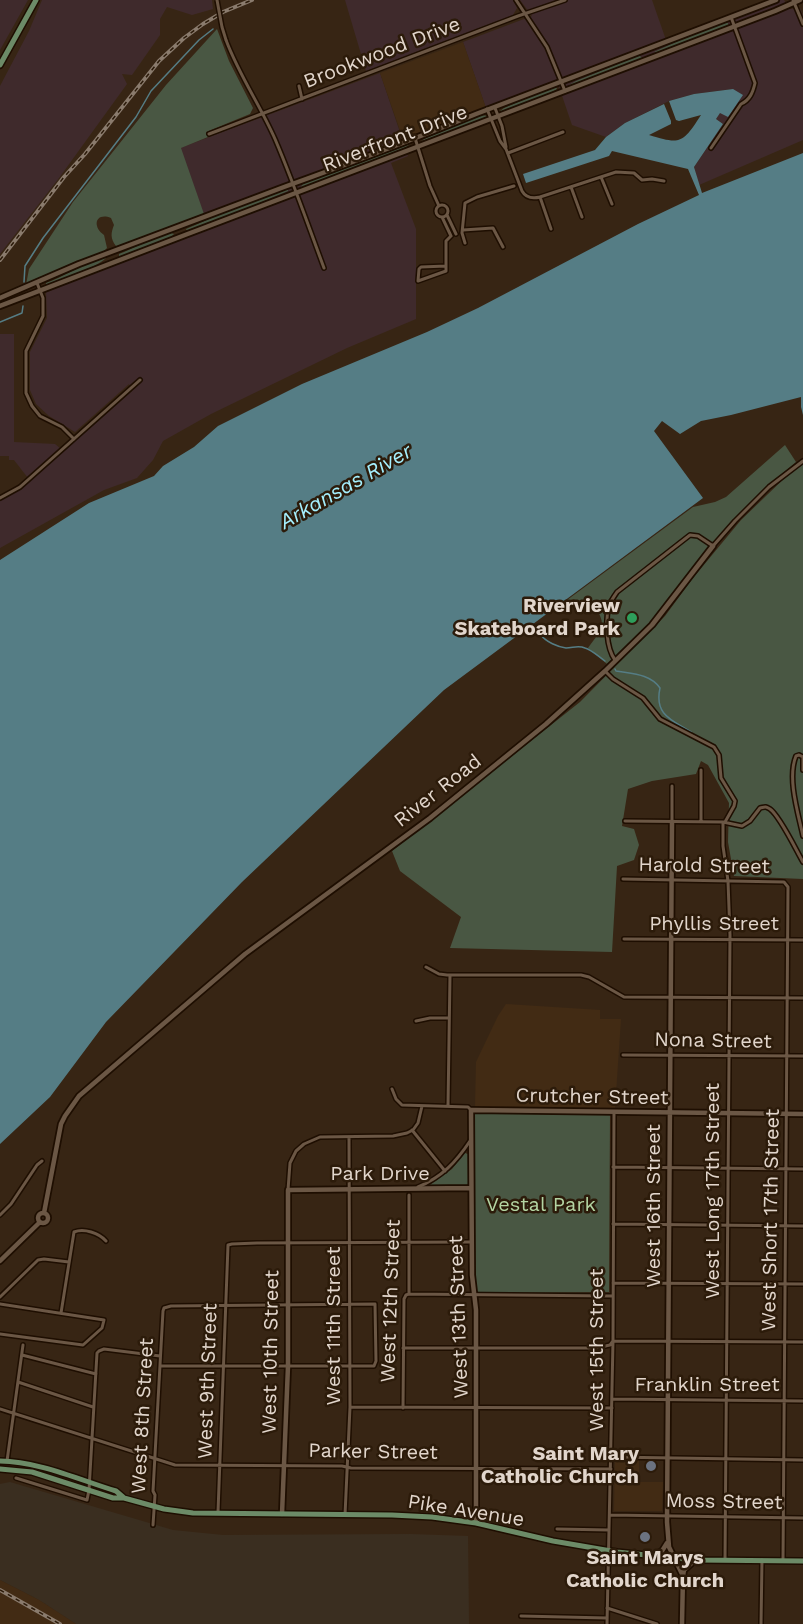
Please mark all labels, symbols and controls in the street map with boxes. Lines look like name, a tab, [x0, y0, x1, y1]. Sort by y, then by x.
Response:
street label: Brookwood Drive	[300, 12, 464, 94]
street label: Riverfront Drive	[319, 100, 471, 178]
water label: Arkansas River	[275, 439, 417, 535]
place label: Riverview Skateboard Park	[455, 594, 620, 641]
marker: Riverview Skateboard Park	[625, 611, 639, 625]
street label: River Road	[390, 749, 486, 833]
street label: Harold Street	[638, 853, 770, 879]
street label: Phyllis Street	[649, 912, 779, 936]
street label: Nona Street	[654, 1028, 772, 1054]
street label: West Long 17th Street	[701, 1083, 725, 1299]
street label: Crutcher Street	[515, 1084, 669, 1110]
street label: West Short 17th Street	[757, 1109, 785, 1331]
street label: West 16th Street	[642, 1124, 666, 1288]
street label: Park Drive	[330, 1162, 430, 1186]
park label: Vestal Park	[486, 1193, 596, 1217]
street label: West 12th Street	[376, 1219, 406, 1383]
street label: West 13th Street	[444, 1235, 474, 1399]
street label: West 11th Street	[322, 1246, 346, 1406]
street label: West 15th Street	[585, 1268, 609, 1432]
street label: West 10th Street	[258, 1270, 284, 1434]
street label: West 9th Street	[193, 1303, 223, 1459]
street label: West 8th Street	[127, 1338, 159, 1494]
street label: Franklin Street	[634, 1373, 780, 1397]
street label: Parker Street	[308, 1439, 438, 1465]
place label: Saint Mary Catholic Church	[481, 1442, 639, 1489]
marker: Saint Mary Catholic Church	[644, 1459, 658, 1473]
street label: Moss Street	[665, 1489, 783, 1515]
street label: Pike Avenue	[406, 1490, 526, 1532]
marker: Saint Marys Catholic Church	[638, 1530, 652, 1544]
place label: Saint Marys Catholic Church	[566, 1546, 724, 1593]

